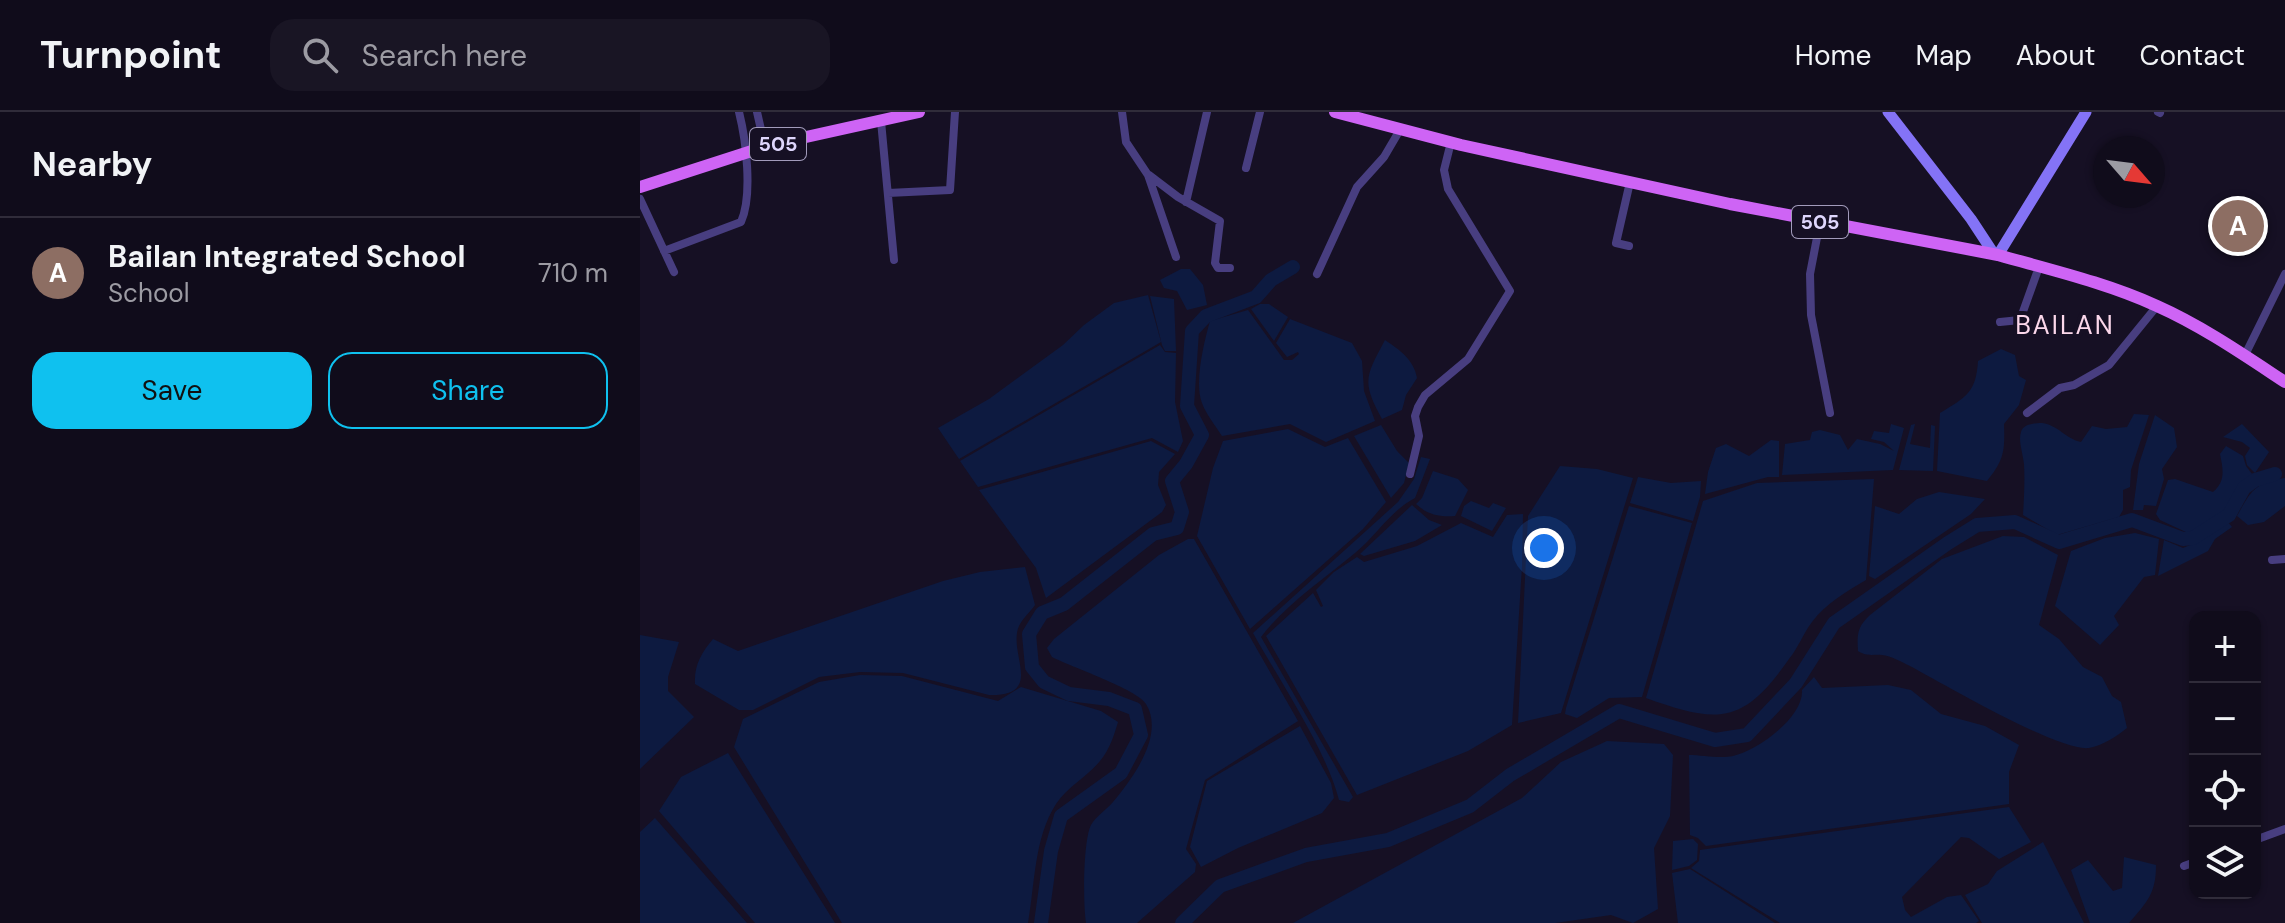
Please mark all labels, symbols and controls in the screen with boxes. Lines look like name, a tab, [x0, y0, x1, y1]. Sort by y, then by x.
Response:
search box	[270, 19, 830, 91]
text: Turnpoint	[40, 30, 222, 80]
icon: search	[298, 33, 342, 77]
text: Search here	[362, 36, 527, 75]
text: Home	[1795, 37, 1871, 74]
text: Map	[1915, 37, 1972, 74]
text: About	[2016, 37, 2095, 74]
text: Contact	[2139, 37, 2245, 74]
road number: 505	[750, 128, 806, 160]
north arrow	[2093, 136, 2165, 208]
text: Nearby	[32, 142, 152, 187]
pin: A	[2212, 196, 2264, 256]
road number: 505	[1792, 206, 1848, 238]
text: Bailan Integrated School	[108, 237, 465, 276]
text: A	[49, 256, 67, 290]
text: 710 m	[538, 256, 608, 290]
text: School	[108, 276, 190, 310]
district label: BAILAN	[2015, 308, 2115, 342]
button: Save	[32, 352, 312, 429]
button: Share	[328, 352, 608, 429]
your location	[1524, 528, 1564, 568]
map controls	[2189, 611, 2261, 899]
button: +	[2189, 611, 2261, 683]
button: −	[2189, 683, 2261, 755]
button: locate	[2189, 755, 2261, 827]
button: layers	[2189, 827, 2261, 899]

